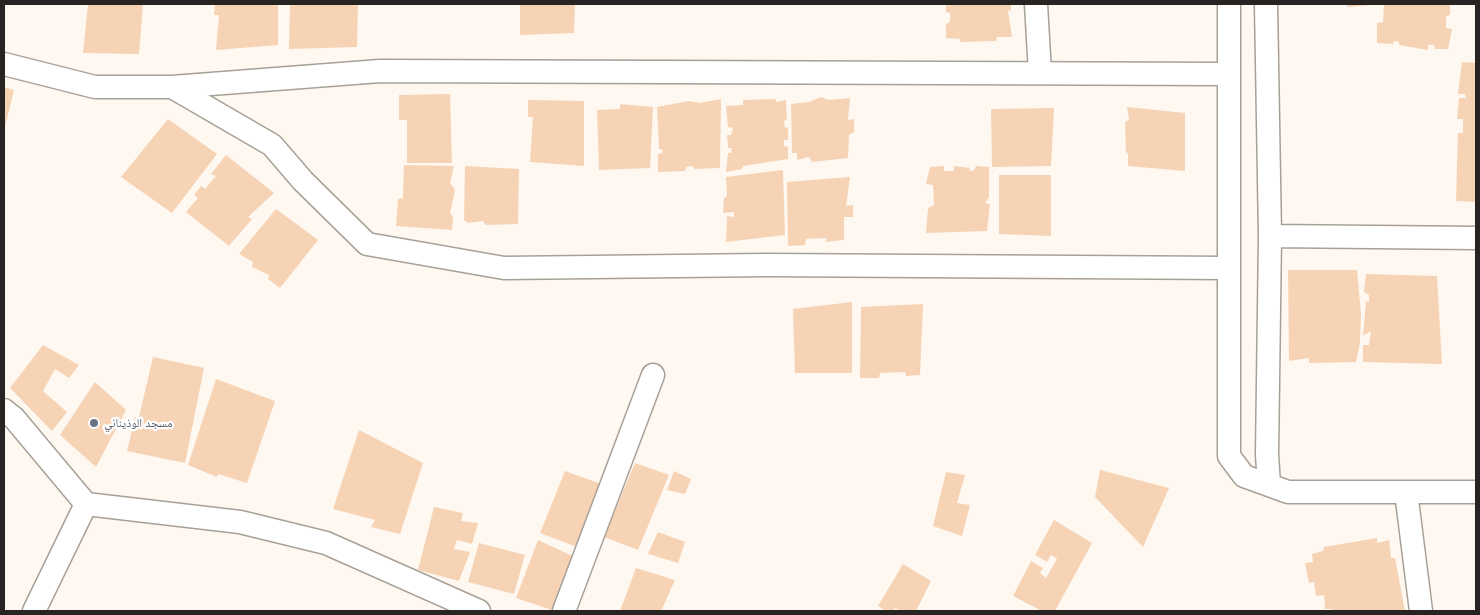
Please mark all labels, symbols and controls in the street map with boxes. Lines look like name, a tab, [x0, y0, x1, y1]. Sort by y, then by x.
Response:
place label: مسجد الوذيناني	[104, 416, 172, 430]
marker: مسجد الوذيناني	[88, 417, 100, 429]

